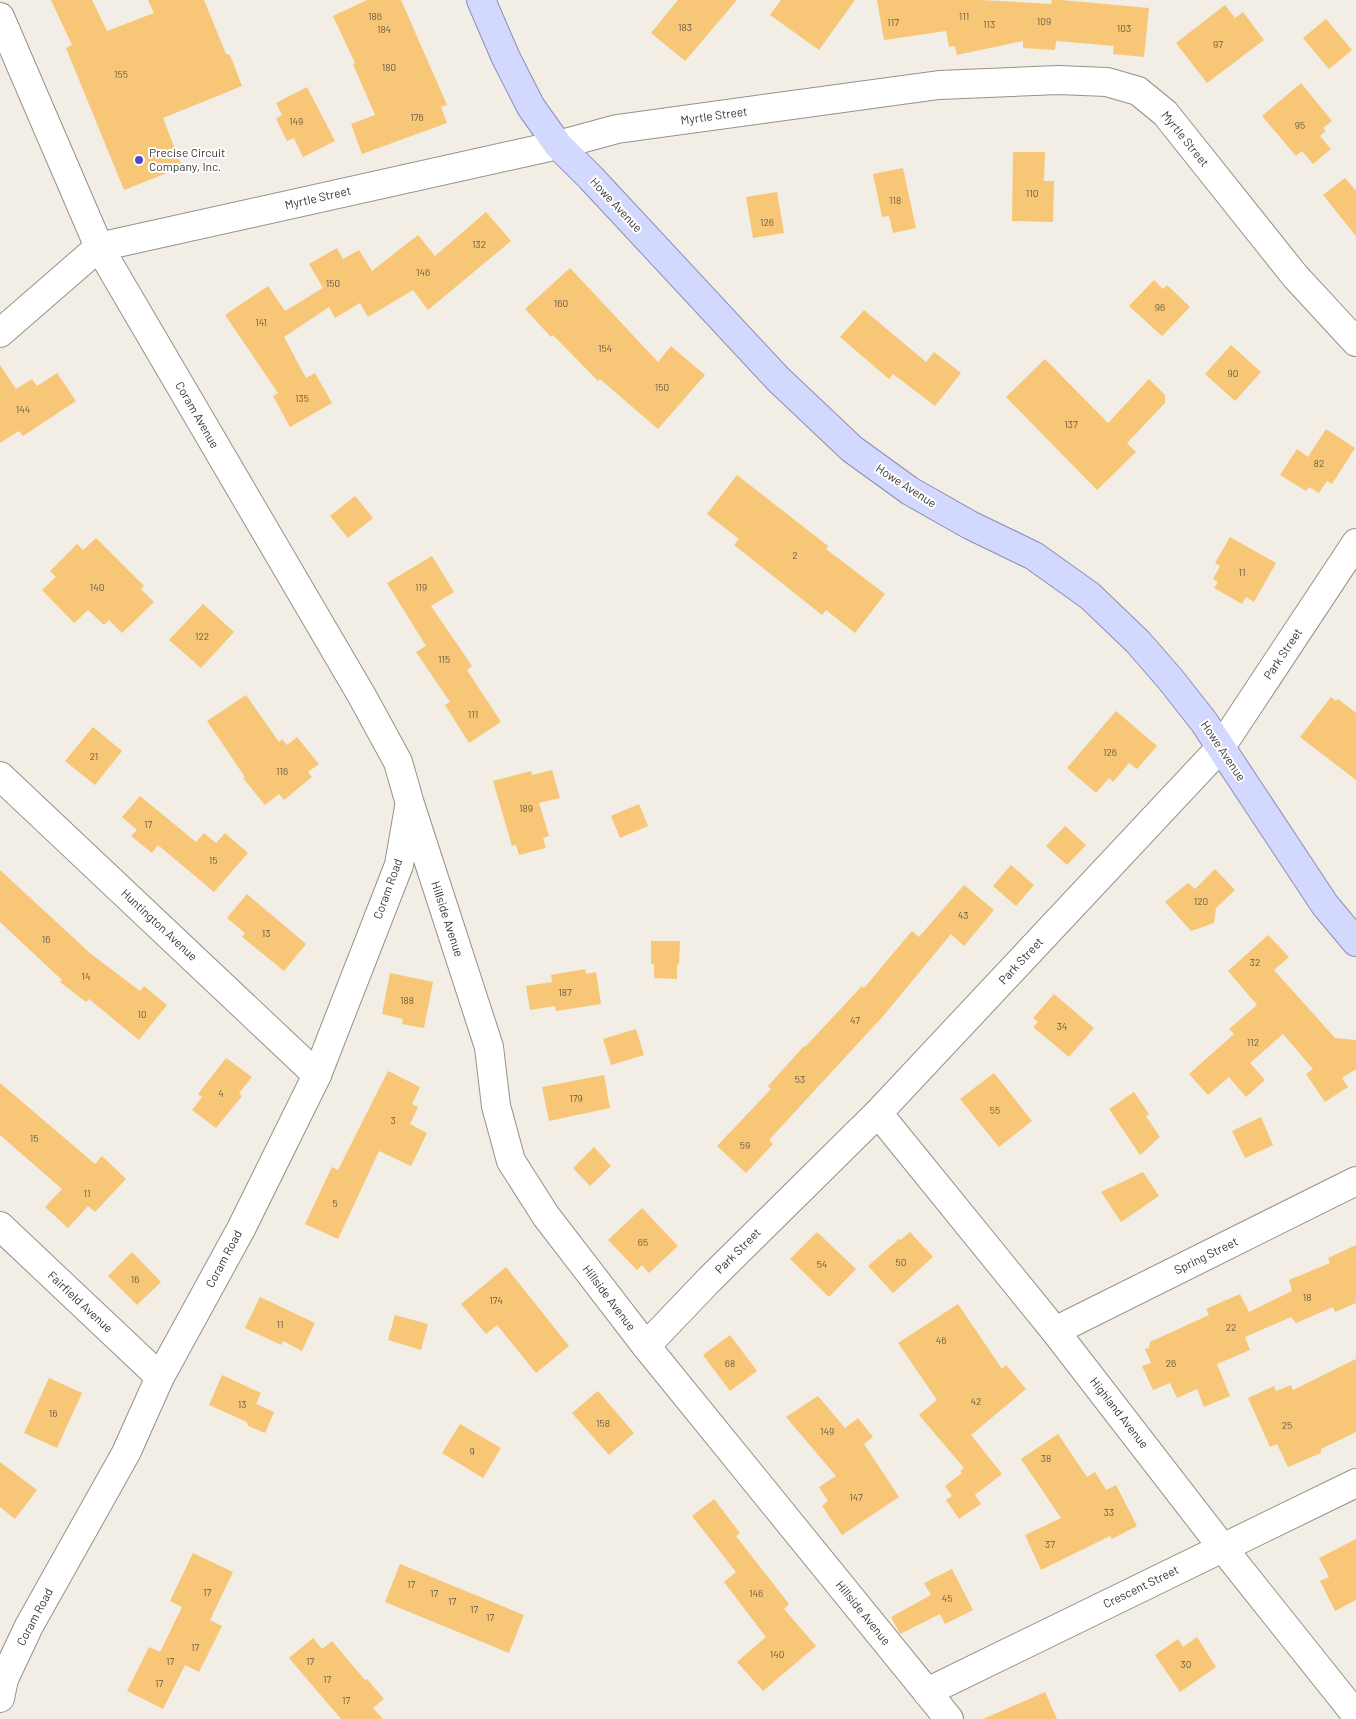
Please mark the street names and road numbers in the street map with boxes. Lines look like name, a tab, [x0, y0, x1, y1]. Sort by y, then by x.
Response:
street label: Myrtle Street	[680, 103, 748, 127]
street label: Myrtle Street	[1159, 108, 1212, 169]
street label: Howe Avenue	[588, 174, 646, 235]
street label: Myrtle Street	[283, 183, 352, 211]
street label: Coram Avenue	[173, 379, 223, 450]
street label: Howe Avenue	[874, 460, 940, 510]
street label: Park Street	[1260, 625, 1304, 682]
street label: Howe Avenue	[1199, 718, 1249, 783]
street label: Coram Road	[370, 857, 404, 921]
street label: Hillside Avenue	[429, 879, 467, 958]
street label: Huntington Avenue	[119, 885, 201, 963]
street label: Park Street	[995, 934, 1045, 987]
street label: Park Street	[712, 1225, 763, 1276]
street label: Coram Road	[202, 1227, 244, 1290]
street label: Spring Street	[1171, 1234, 1240, 1277]
street label: Hillside Avenue	[581, 1262, 639, 1333]
street label: Fairfield Avenue	[45, 1268, 116, 1335]
street label: Highland Avenue	[1088, 1374, 1152, 1451]
street label: Crescent Street	[1101, 1562, 1181, 1610]
street label: Hillside Avenue	[834, 1577, 894, 1647]
street label: Coram Road	[13, 1585, 55, 1648]

